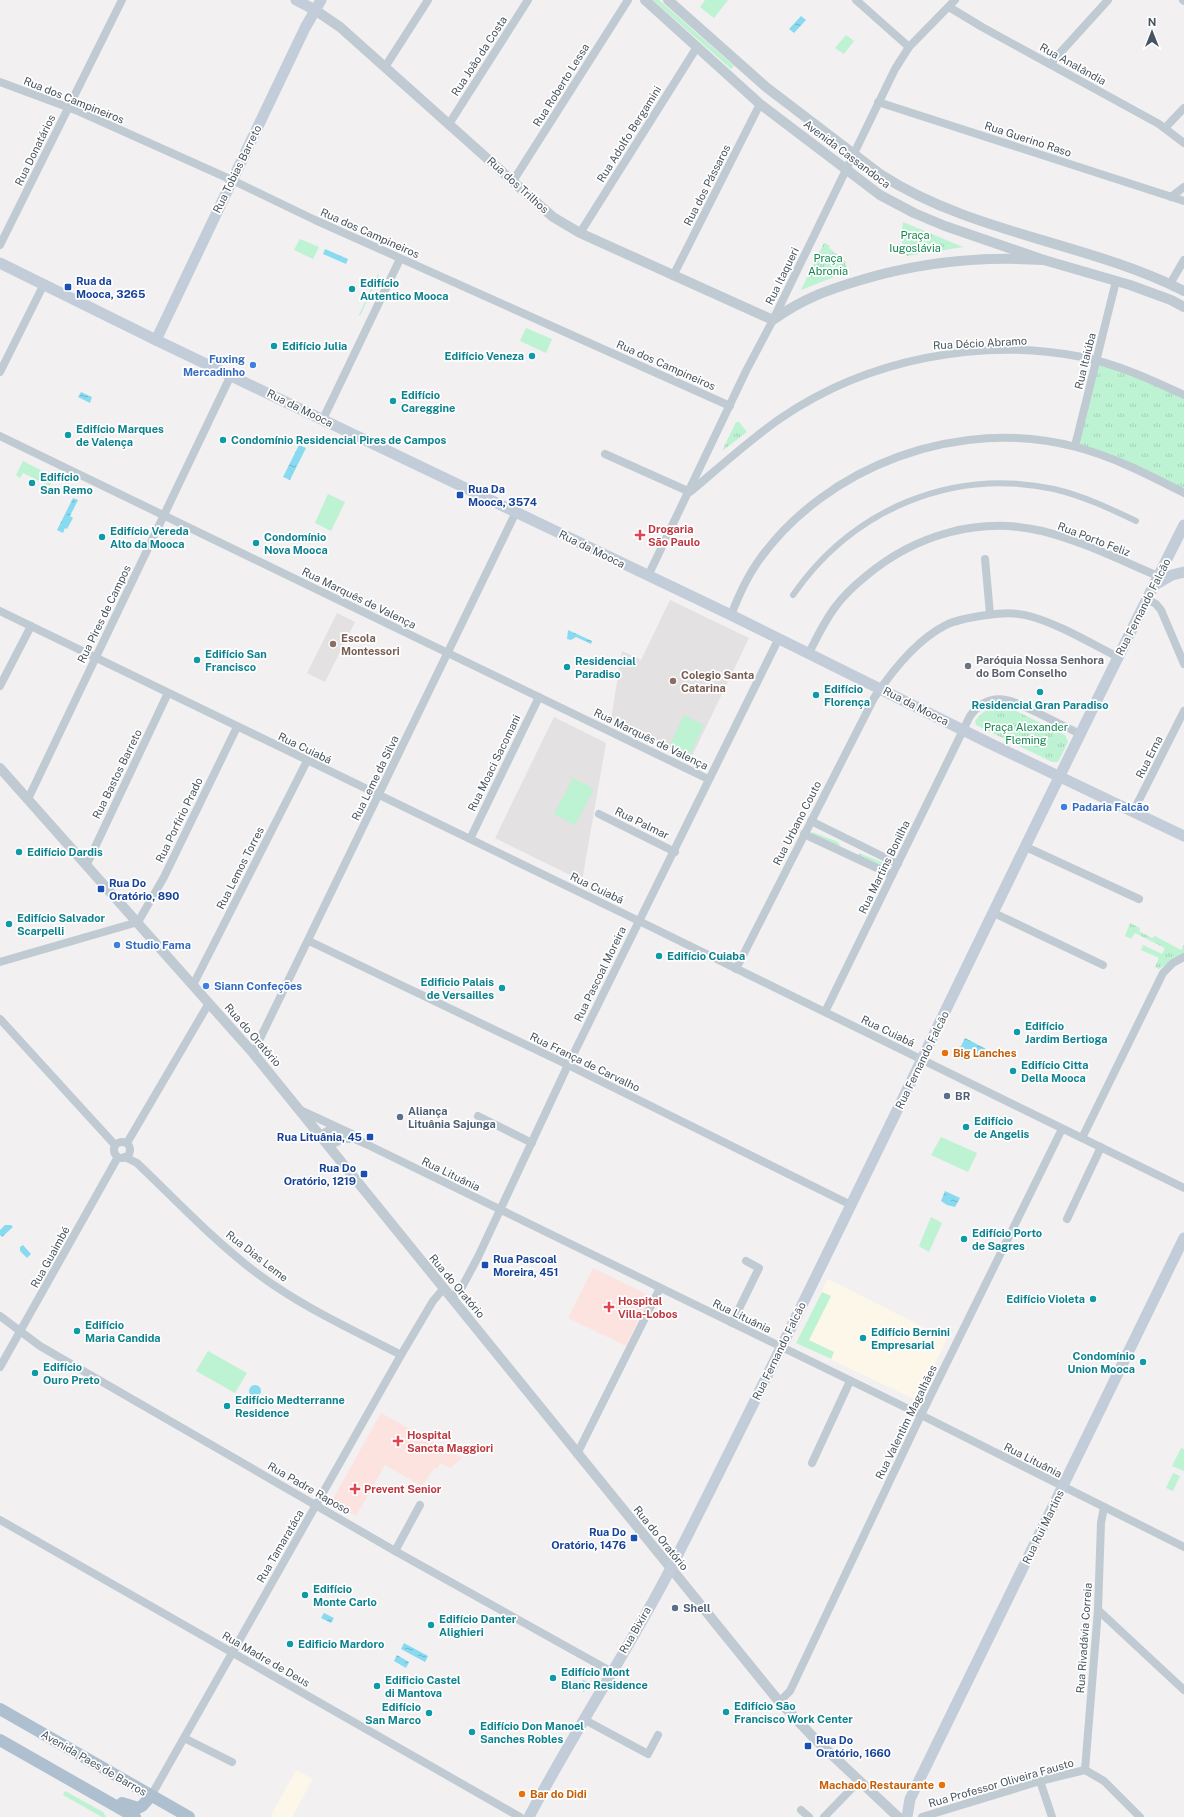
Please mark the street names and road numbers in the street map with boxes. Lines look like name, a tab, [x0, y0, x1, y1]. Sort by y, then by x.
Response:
street label: Rua João da Costa	[449, 14, 509, 98]
street label: Rua Roberto Lessa	[531, 41, 591, 129]
street label: Rua Analândia	[1038, 41, 1108, 87]
street label: Rua dos Campineiros	[22, 74, 126, 126]
street label: Rua Adolfo Bergamini	[594, 84, 664, 184]
street label: Rua Donatários	[13, 112, 58, 188]
street label: Avenida Cassandoca	[801, 118, 893, 190]
street label: Rua Guerino Raso	[983, 119, 1073, 159]
street label: Rua Tobias Barreto	[211, 123, 263, 215]
street label: Rua dos Pássaros	[681, 142, 733, 228]
street label: Rua dos Trilhos	[485, 154, 551, 216]
street label: Rua dos Campineiros	[319, 206, 422, 260]
street label: Rua Itaqueri	[763, 245, 801, 307]
street label: Rua Itaiúba	[1072, 332, 1098, 390]
street label: Rua Décio Abramo	[933, 335, 1027, 351]
street label: Rua dos Campineiros	[615, 338, 718, 392]
street label: Rua da Mooca	[265, 387, 335, 429]
street label: Rua Porto Feliz	[1056, 520, 1132, 558]
street label: Rua da Mooca	[557, 528, 627, 570]
street label: Rua Fernando Falcão	[1113, 556, 1173, 658]
street label: Rua Pires de Campos	[75, 563, 133, 665]
street label: Rua Marquês de Valença	[300, 565, 418, 632]
street label: Rua da Mooca	[881, 684, 951, 728]
street label: Rua Marquês de Valença	[592, 706, 710, 773]
street label: Rua Moaci Sacomani	[465, 713, 523, 813]
street label: Rua Bastos Barreto	[90, 727, 144, 821]
street label: Rua Cuiabá	[276, 730, 334, 766]
street label: Rua Leme da Silva	[349, 733, 401, 823]
street label: Rua Erna	[1133, 734, 1165, 780]
street label: Rua Porfírio Prado	[153, 776, 205, 864]
street label: Rua Urbano Couto	[771, 779, 823, 867]
street label: Rua Palmar	[613, 805, 671, 841]
street label: Rua Martins Bonilha	[856, 818, 912, 916]
street label: Rua Lemos Torres	[214, 824, 266, 911]
street label: Rua Cuiabá	[568, 870, 626, 906]
street label: Rua Pascoal Moreira	[572, 924, 628, 1024]
street label: Rua do Oratório	[222, 1001, 284, 1069]
street label: Rua Fernando Falcão	[893, 1009, 951, 1111]
street label: Rua Cuiabá	[859, 1013, 917, 1049]
street label: Rua França de Carvalho	[528, 1030, 642, 1095]
street label: Rua Lituânia	[420, 1155, 482, 1193]
street label: Rua Guaimbé	[28, 1224, 72, 1290]
street label: Rua Dias Leme	[224, 1228, 290, 1284]
street label: Rua do Oratório	[427, 1252, 487, 1320]
street label: Rua Lituânia	[711, 1297, 773, 1335]
street label: Rua Fernando Falcão	[750, 1300, 808, 1402]
street label: Rua Valentim Magalhães	[873, 1362, 939, 1481]
street label: Rua Lituânia	[1002, 1440, 1064, 1480]
street label: Rua Padre Raposo	[266, 1460, 352, 1516]
street label: Rua Rui Martins	[1020, 1488, 1066, 1566]
street label: Rua do Oratório	[631, 1503, 691, 1573]
street label: Rua Tamaratáca	[254, 1507, 306, 1585]
street label: Rua Rivadávia Correia	[1074, 1582, 1094, 1694]
street label: Rua Bixira	[617, 1605, 653, 1655]
street label: Rua Madre de Deus	[220, 1629, 312, 1689]
street label: Avenida Paes de Barros	[39, 1728, 149, 1798]
street label: Rua Professor Oliveira Fausto	[927, 1756, 1075, 1810]

